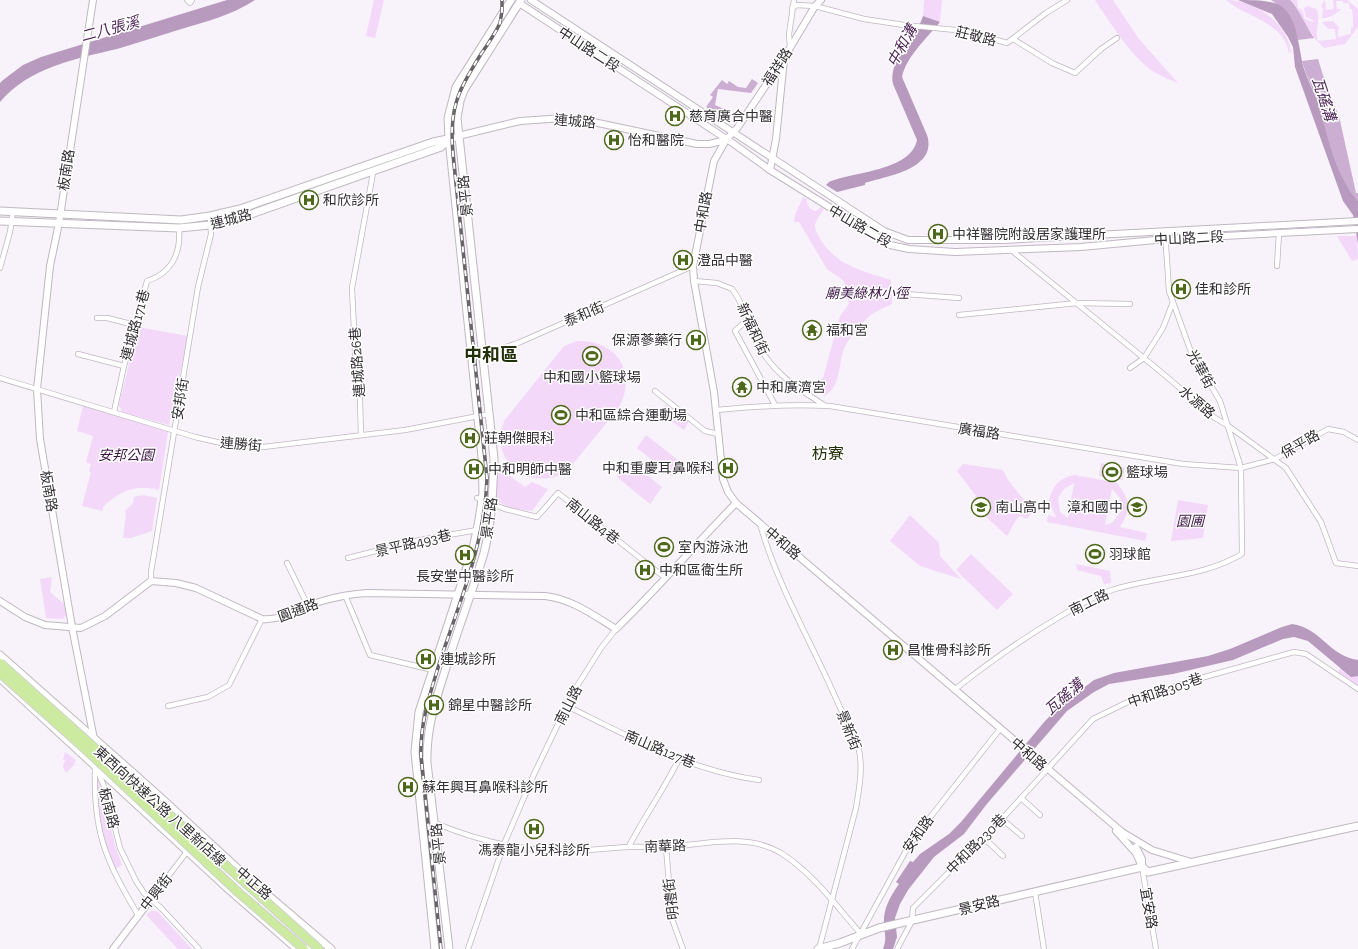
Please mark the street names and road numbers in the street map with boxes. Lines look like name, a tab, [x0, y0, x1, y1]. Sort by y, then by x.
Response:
street label: 中山路二段	[555, 23, 623, 76]
street label: 莊敬路	[953, 23, 998, 50]
street label: 福祥路	[759, 45, 796, 90]
street label: 連城路	[553, 111, 597, 132]
street label: 板南路	[55, 148, 78, 192]
street label: 景平路	[455, 174, 476, 218]
street label: 中和路	[691, 190, 716, 234]
street label: 中山路二段	[825, 202, 894, 251]
street label: 連城路	[209, 206, 254, 233]
street label: 中山路二段	[1154, 228, 1224, 249]
street label: 連城路171巷	[118, 288, 153, 363]
street label: 泰和街	[562, 298, 607, 330]
street label: 新福和街	[733, 300, 772, 358]
street label: 連城路26巷	[347, 326, 368, 398]
street label: 光華街	[1183, 347, 1218, 392]
street label: 安邦街	[169, 377, 192, 421]
street label: 水源路	[1175, 382, 1218, 422]
street label: 廣福路	[957, 420, 1001, 443]
street label: 保平路	[1278, 427, 1323, 462]
street label: 連勝街	[219, 434, 263, 455]
street label: 板南路	[36, 469, 61, 513]
street label: 南山路4巷	[563, 495, 623, 548]
street label: 景平路	[478, 496, 501, 540]
street label: 中和路	[761, 523, 804, 564]
street label: 景平路493巷	[373, 526, 453, 561]
street label: 南工路	[1067, 586, 1112, 619]
street label: 圓通路	[276, 595, 321, 626]
street label: 中和路305巷	[1125, 670, 1205, 711]
street label: 南山路	[551, 683, 586, 728]
street label: 景新街	[833, 708, 864, 753]
street label: 南山路127巷	[622, 727, 698, 772]
street label: 中和路	[1007, 734, 1050, 775]
street label: 東西向快速公路 八里新店線	[90, 743, 229, 870]
street label: 板南路	[95, 786, 122, 831]
street label: 中和路230巷	[943, 811, 1010, 878]
street label: 安和路	[899, 812, 937, 856]
street label: 景平路	[428, 822, 449, 866]
street label: 南華路	[644, 837, 686, 856]
street label: 中正路	[232, 863, 275, 904]
street label: 中興街	[137, 871, 176, 914]
street label: 明禮街	[661, 877, 682, 921]
street label: 宜安路	[1136, 886, 1161, 930]
street label: 景安路	[957, 892, 1002, 919]

